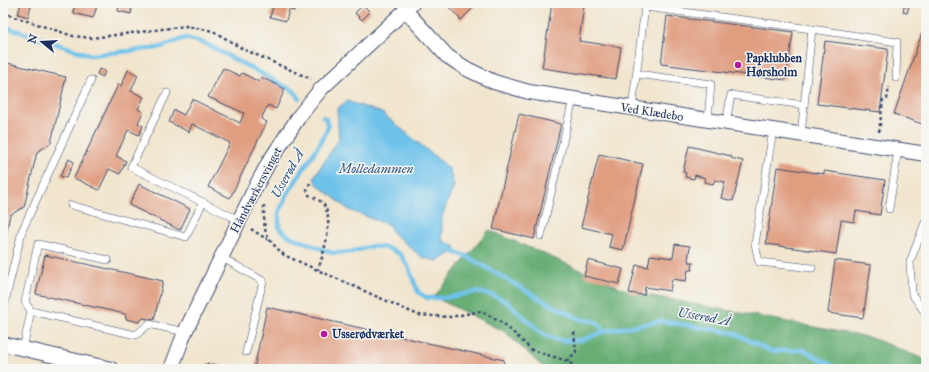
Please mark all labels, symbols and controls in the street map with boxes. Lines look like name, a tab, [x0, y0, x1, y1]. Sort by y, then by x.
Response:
north arrow	[22, 22, 62, 62]
text: N	[25, 32, 41, 46]
place label: Papklubben Hørsholm	[746, 51, 802, 79]
marker: Papklubben Hørsholm	[733, 60, 743, 70]
street label: Ved Klædebo	[618, 100, 685, 124]
street label: Håndværkersvinget	[227, 144, 286, 236]
water label: Usserød Å	[267, 146, 308, 201]
water label: Mølledammen	[337, 161, 413, 177]
water label: Usserød Å	[676, 303, 733, 330]
place label: Usserødværket	[332, 327, 405, 341]
marker: Usserødværket	[319, 329, 329, 339]

